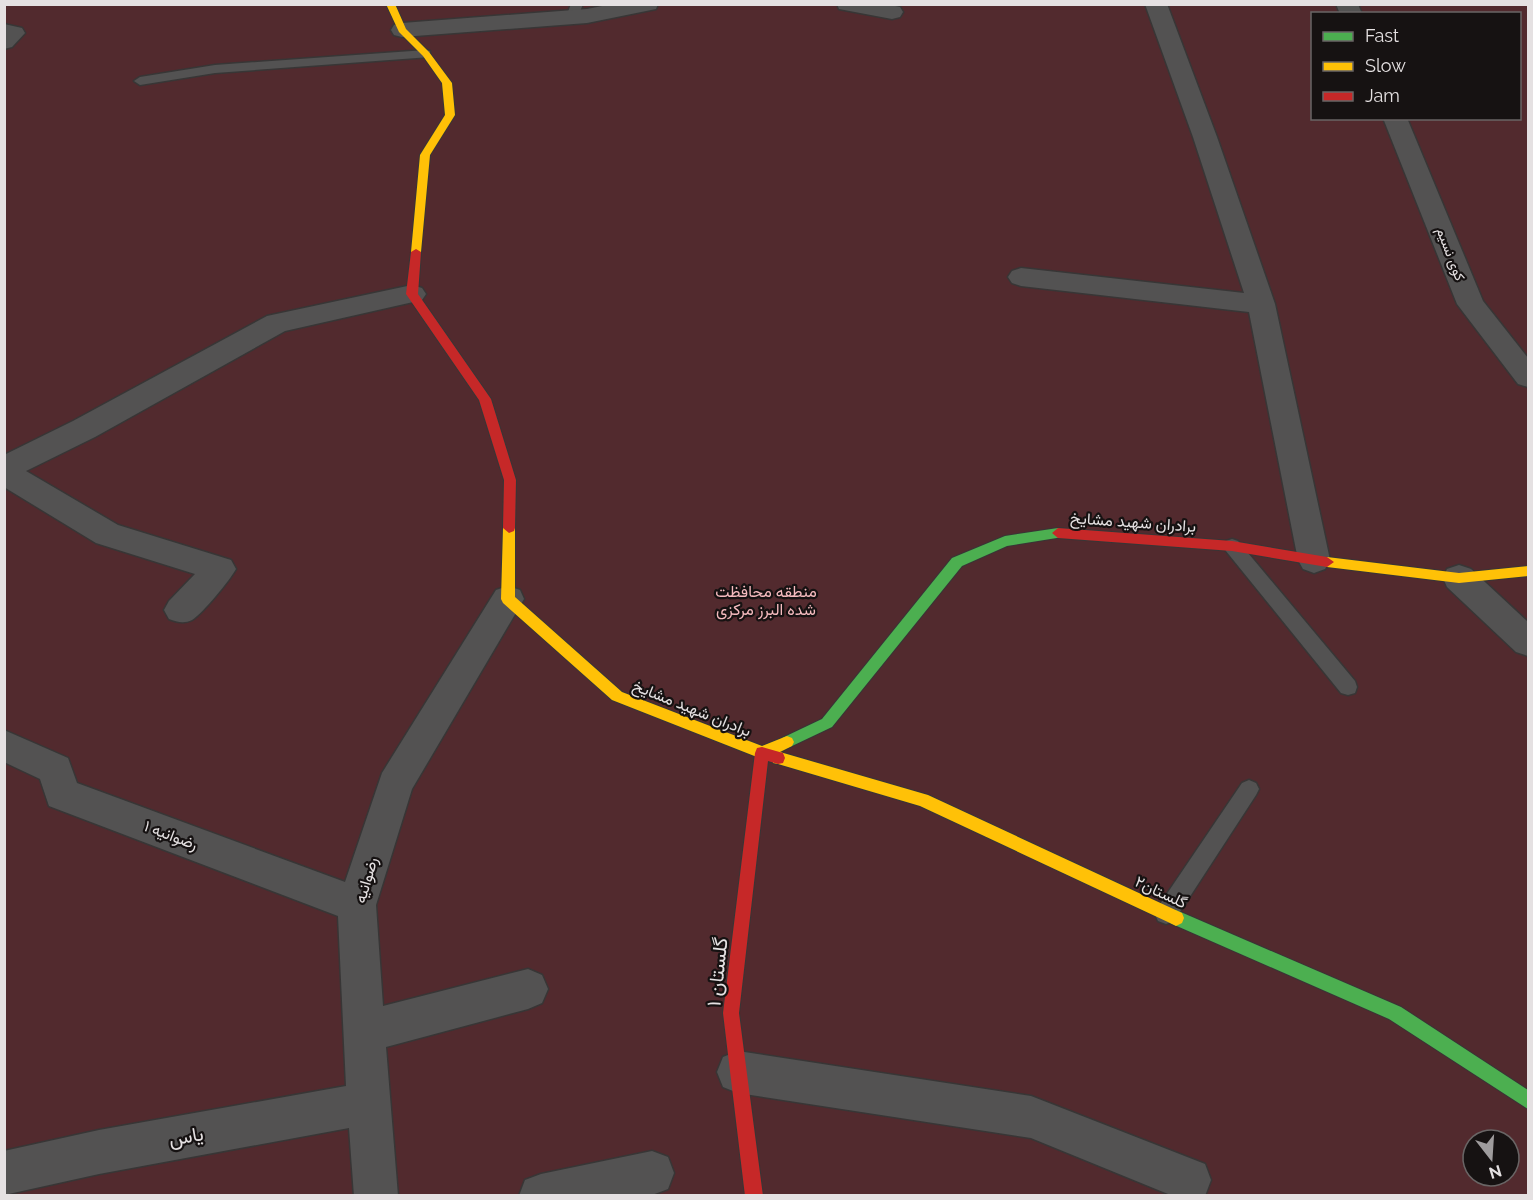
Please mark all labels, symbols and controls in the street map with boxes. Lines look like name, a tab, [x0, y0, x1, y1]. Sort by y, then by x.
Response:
legend	[1311, 12, 1521, 120]
text: Fast	[1365, 25, 1399, 46]
text: Slow	[1365, 55, 1406, 76]
text: Jam	[1365, 85, 1400, 106]
street label: کوی نسیم	[1433, 225, 1468, 283]
street label: برادران شهید مشایخ	[1069, 508, 1197, 538]
park label: منطقه محافظت شده البرز مرکزی	[715, 582, 817, 620]
street label: برادران شهید مشایخ	[629, 676, 754, 742]
street label: رضوانیه ۱	[141, 816, 200, 855]
street label: رضوانیه	[350, 855, 383, 906]
street label: گلستان۲	[1132, 872, 1190, 912]
street label: گلستان ۱	[701, 936, 733, 1008]
street label: یاس	[167, 1121, 205, 1151]
north arrow	[1461, 1128, 1521, 1188]
text: N	[1487, 1161, 1504, 1183]

